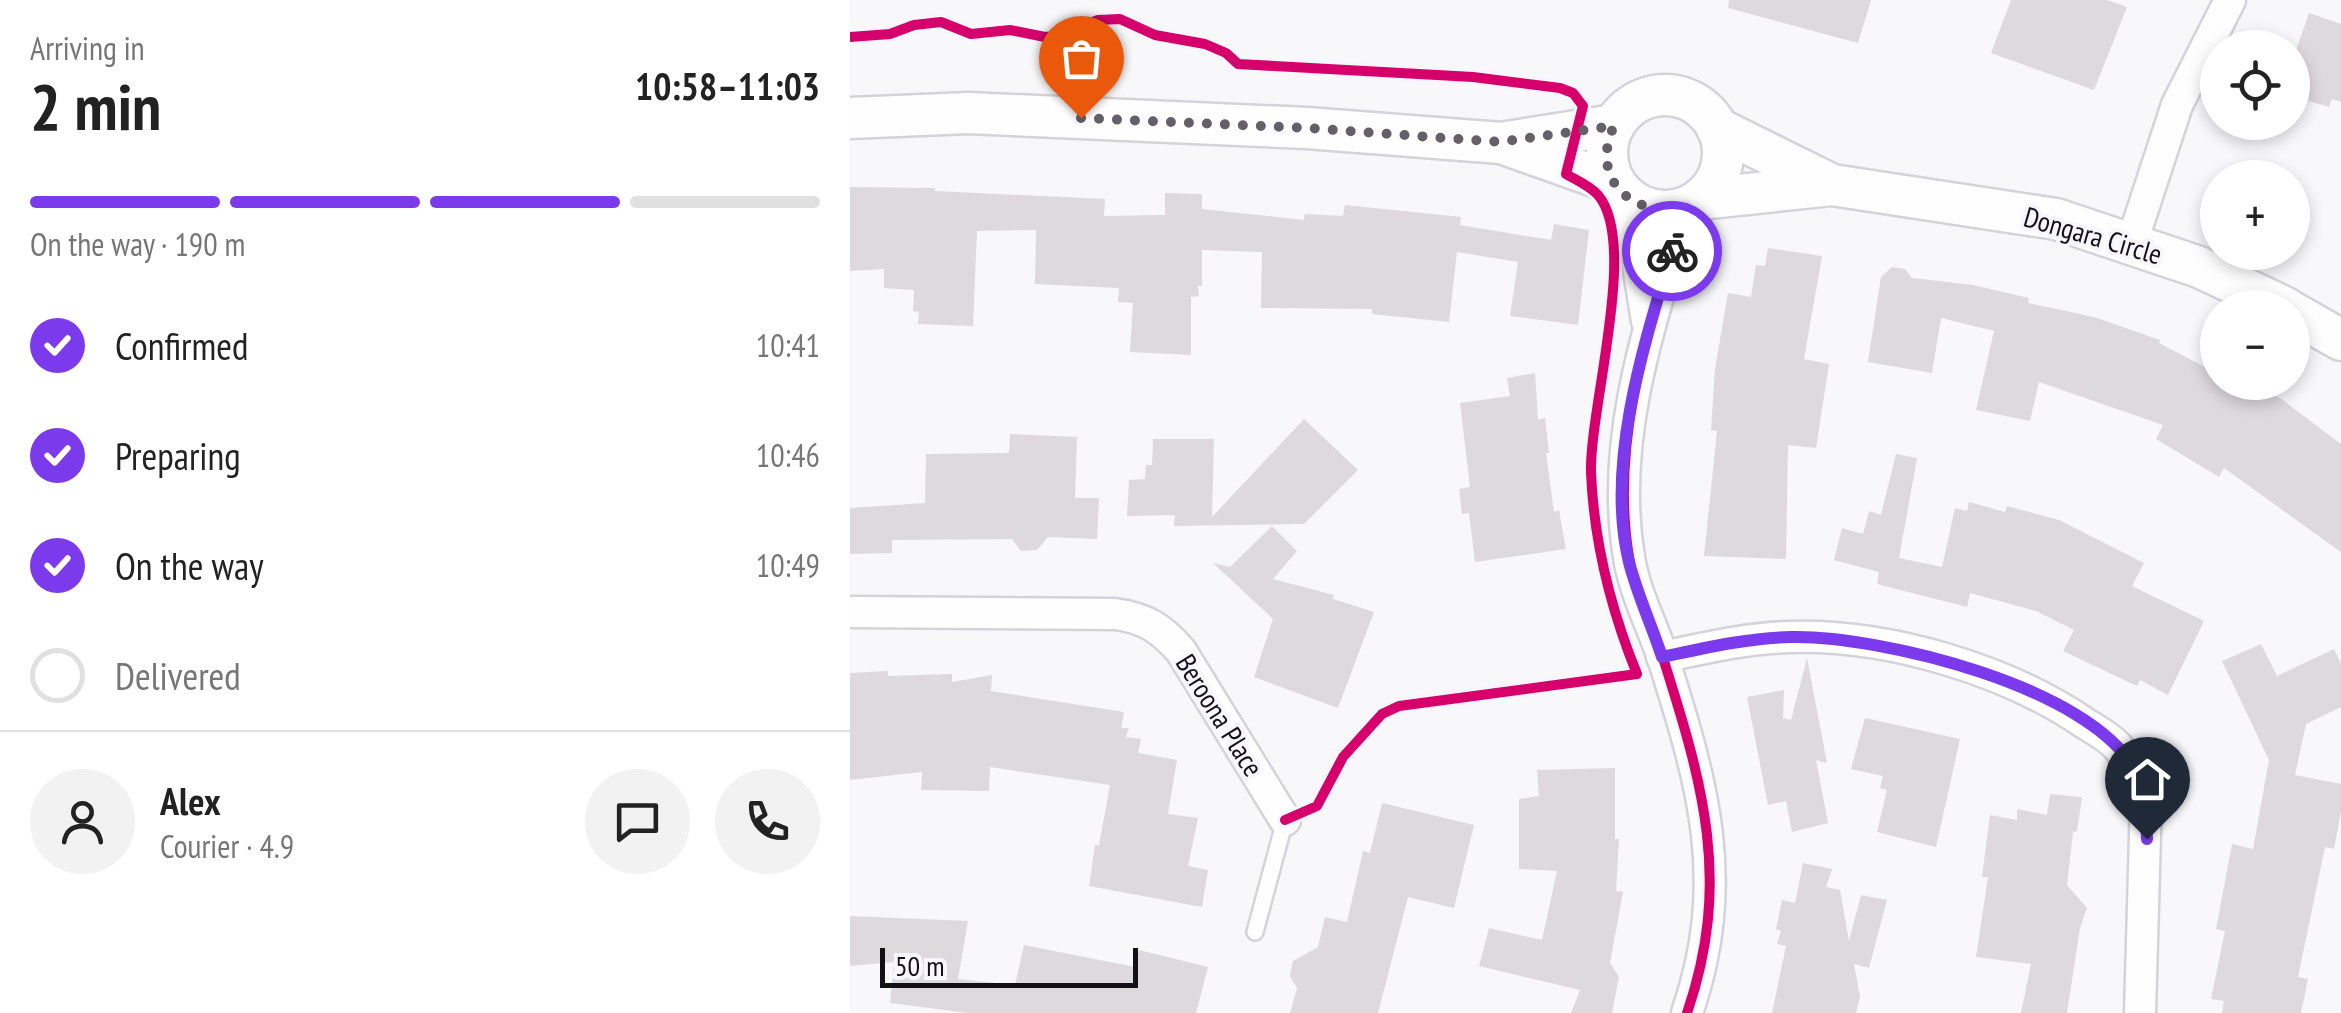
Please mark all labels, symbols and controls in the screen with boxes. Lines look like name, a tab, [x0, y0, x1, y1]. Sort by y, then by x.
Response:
pin	[1039, 16, 1124, 119]
text: Arriving in	[30, 27, 145, 69]
map controls	[2200, 30, 2310, 400]
button: locate	[2200, 30, 2310, 140]
icon: bag	[1054, 31, 1109, 86]
text: 10:58–11:03	[635, 61, 820, 110]
text: 2 min	[30, 64, 161, 148]
button: +	[2200, 160, 2310, 270]
street label: Dongara Circle	[2020, 198, 2166, 272]
courier	[1622, 201, 1722, 301]
text: On the way · 190 m	[30, 223, 245, 265]
icon: bike	[1645, 224, 1700, 279]
button: −	[2200, 290, 2310, 400]
icon: check	[30, 318, 85, 373]
text: Confirmed	[115, 321, 248, 370]
text: 10:41	[756, 324, 820, 366]
icon: check	[30, 428, 85, 483]
text: Preparing	[115, 431, 241, 480]
text: 10:46	[756, 434, 820, 476]
icon: check	[30, 538, 85, 593]
text: On the way	[115, 541, 263, 590]
text: 10:49	[756, 544, 820, 586]
street label: Beroona Place	[1168, 647, 1272, 783]
text: Delivered	[115, 651, 241, 700]
pin	[2105, 737, 2190, 840]
icon: home	[2120, 752, 2175, 807]
button: person	[30, 769, 135, 874]
button: chat	[585, 769, 690, 874]
button: phone	[715, 769, 820, 874]
text: Alex	[160, 776, 221, 825]
text: Courier · 4.9	[160, 825, 294, 867]
scale bar	[880, 943, 1138, 988]
text: 50 m	[895, 947, 944, 984]

